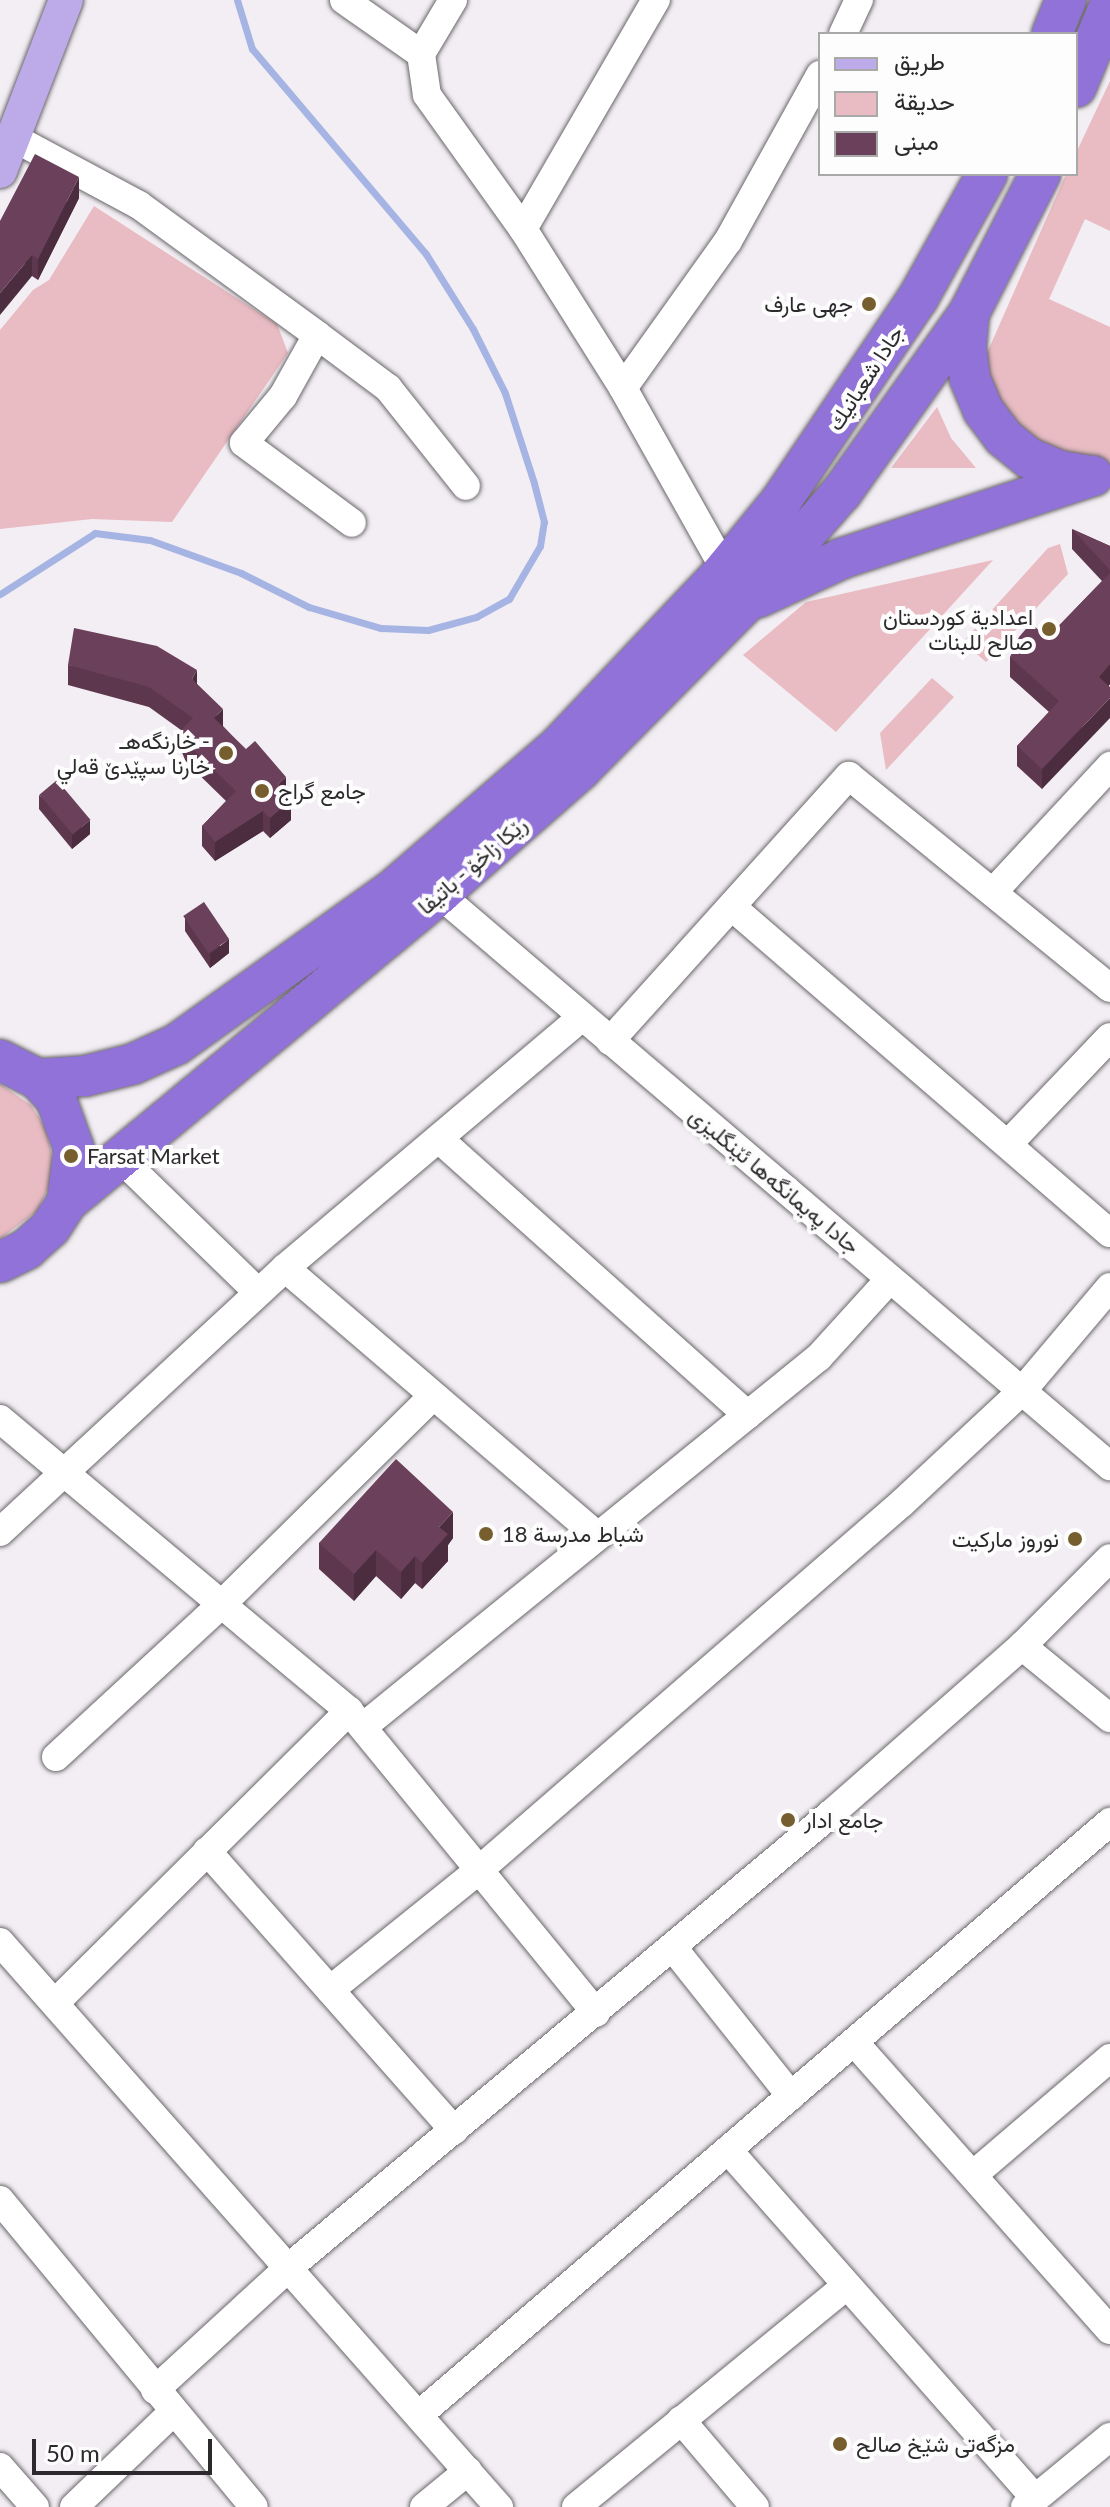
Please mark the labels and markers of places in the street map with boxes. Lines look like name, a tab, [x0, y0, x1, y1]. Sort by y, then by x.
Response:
place label: جهى عارف	[764, 291, 853, 317]
marker: جهى عارف	[860, 295, 878, 313]
place label: اعدادية كوردستان صالح للبنات	[883, 603, 1033, 654]
marker: اعدادية كوردستان صالح للبنات	[1040, 620, 1058, 638]
place label: خارنگه‌هـ - خارنا سپێدێ قه‌لي	[57, 727, 210, 778]
marker: خارنگه‌هـ - خارنا سپێدێ قه‌لي	[217, 744, 235, 762]
place label: جامع گراج	[278, 778, 366, 804]
marker: جامع گراج	[253, 782, 271, 800]
place label: Farsat Market	[87, 1143, 220, 1169]
marker: Farsat Market	[62, 1147, 80, 1165]
place label: 18 شباط مدرسة	[502, 1521, 644, 1547]
marker: 18 شباط مدرسة	[477, 1525, 495, 1543]
place label: نوروز ماركيت	[952, 1526, 1059, 1552]
marker: نوروز ماركيت	[1066, 1530, 1084, 1548]
place label: جامع ادار	[804, 1807, 883, 1833]
marker: جامع ادار	[779, 1811, 797, 1829]
place label: مزگەتی شێخ صالح	[856, 2431, 1015, 2457]
marker: مزگەتی شێخ صالح	[831, 2435, 849, 2453]

